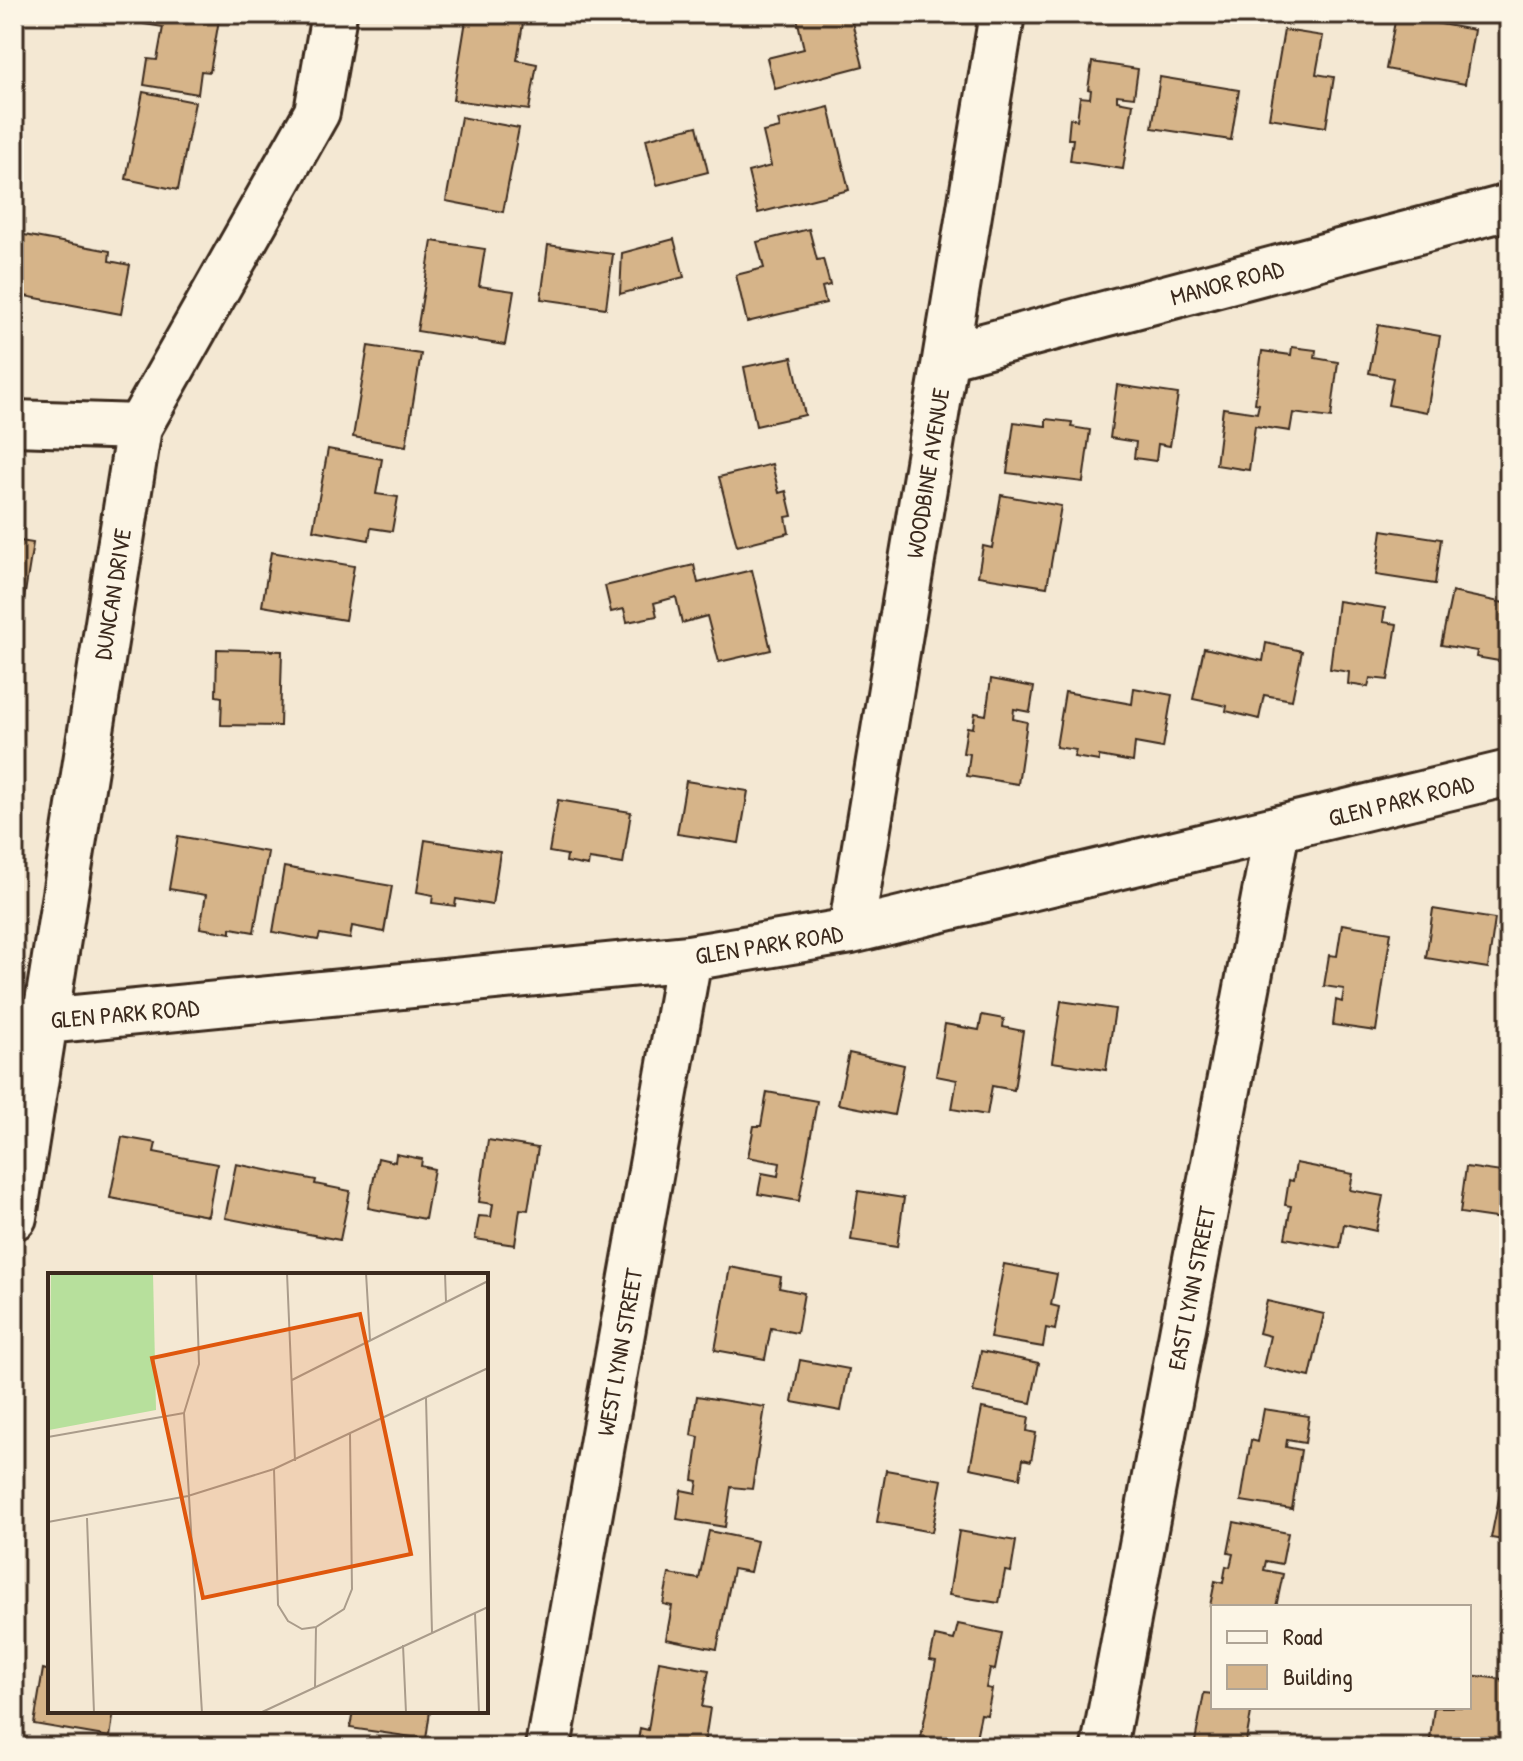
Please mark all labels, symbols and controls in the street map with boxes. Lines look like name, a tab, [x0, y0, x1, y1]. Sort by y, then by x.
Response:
street label: MANOR ROAD	[1167, 251, 1288, 312]
street label: WOODBINE AVENUE	[898, 385, 956, 560]
street label: DUNCAN DRIVE	[86, 526, 138, 662]
street label: GLEN PARK ROAD	[1325, 766, 1478, 834]
street label: GLEN PARK ROAD	[693, 916, 846, 971]
street label: GLEN PARK ROAD	[49, 991, 201, 1035]
street label: EAST LYNN STREET	[1159, 1203, 1223, 1373]
street label: WEST LYNN STREET	[589, 1265, 650, 1438]
inset map	[48, 1273, 488, 1713]
legend	[1211, 1605, 1471, 1709]
text: Road	[1283, 1620, 1322, 1652]
text: Building	[1283, 1660, 1353, 1692]

